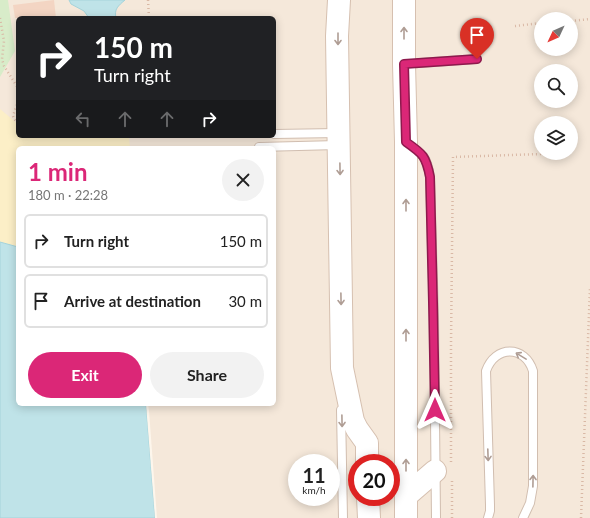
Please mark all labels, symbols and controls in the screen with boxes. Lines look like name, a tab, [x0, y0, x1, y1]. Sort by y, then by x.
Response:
north arrow	[534, 12, 578, 56]
map controls	[534, 12, 578, 160]
pin	[460, 18, 494, 59]
icon: arrive	[466, 24, 488, 46]
one-way arrow	[400, 27, 408, 40]
text: 150 m	[94, 30, 173, 64]
icon: right	[28, 32, 80, 84]
one-way arrow	[334, 32, 342, 45]
text: Turn right	[94, 64, 171, 86]
button: search	[534, 64, 578, 108]
icon: left	[72, 108, 94, 130]
icon: ahead	[114, 108, 136, 130]
icon: ahead	[156, 108, 178, 130]
icon: right	[198, 108, 220, 130]
button: layers	[534, 116, 578, 160]
text: 1 min	[28, 157, 88, 186]
button: close	[222, 159, 264, 201]
one-way arrow	[336, 162, 343, 175]
text: 180 m · 22:28	[28, 187, 108, 203]
one-way arrow	[402, 199, 410, 212]
icon: right	[30, 230, 52, 252]
text: Turn right	[64, 232, 129, 250]
text: 150 m	[220, 232, 262, 250]
icon: arrive	[30, 290, 52, 312]
text: Arrive at destination	[64, 292, 201, 310]
text: 30 m	[228, 292, 262, 310]
one-way arrow	[337, 292, 345, 305]
one-way arrow	[402, 329, 410, 342]
button: Exit	[28, 352, 142, 398]
button: Share	[150, 352, 264, 398]
one-way arrow	[516, 352, 527, 360]
position arrow	[414, 389, 456, 431]
one-way arrow	[338, 414, 345, 427]
one-way arrow	[485, 448, 492, 461]
speed limit sign: 20	[348, 454, 400, 506]
one-way arrow	[402, 459, 410, 472]
text: 11	[302, 463, 326, 487]
one-way arrow	[529, 475, 537, 488]
text: km/h	[302, 484, 326, 496]

